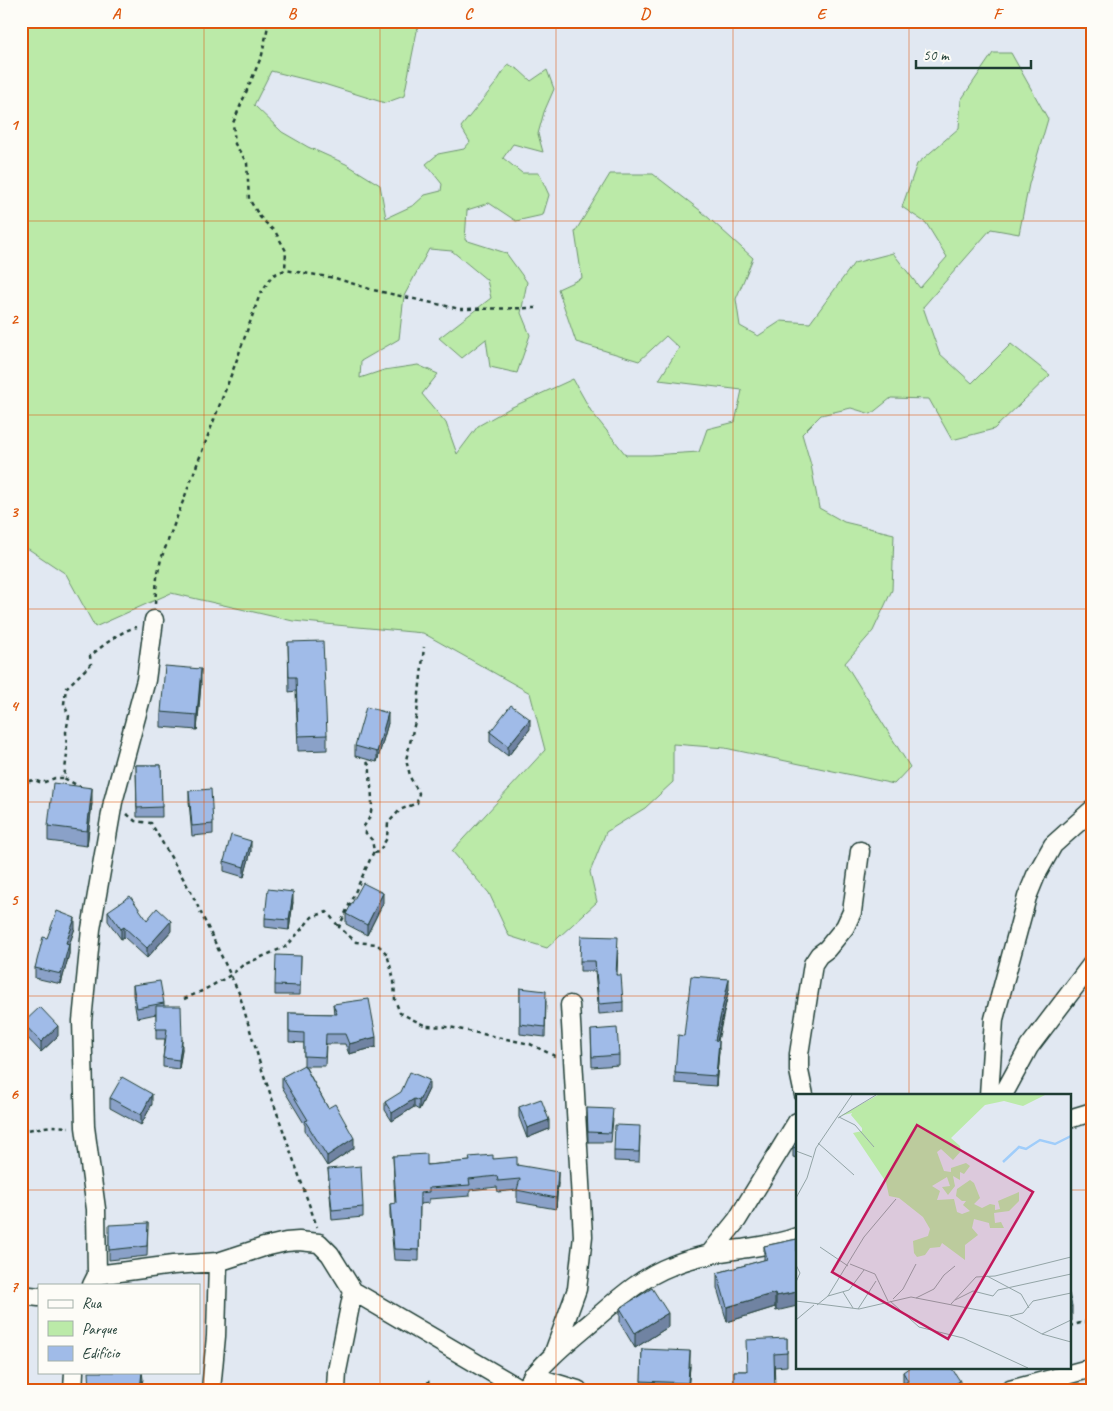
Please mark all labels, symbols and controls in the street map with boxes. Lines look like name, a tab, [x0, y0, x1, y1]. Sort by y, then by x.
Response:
text: A	[112, 4, 122, 24]
text: B	[288, 4, 298, 24]
text: C	[464, 4, 474, 24]
text: D	[640, 4, 651, 24]
text: E	[817, 4, 828, 24]
text: F	[993, 4, 1004, 24]
scale bar	[916, 38, 1030, 70]
text: 50 m	[923, 46, 950, 65]
text: 1	[10, 115, 19, 135]
text: 2	[10, 309, 19, 329]
text: 3	[10, 502, 19, 522]
text: 4	[10, 696, 19, 716]
text: 5	[11, 890, 20, 910]
text: 6	[10, 1084, 19, 1104]
inset map	[796, 1094, 1070, 1368]
text: 7	[10, 1277, 19, 1297]
legend	[38, 1284, 200, 1374]
text: Rua	[82, 1294, 102, 1313]
text: Parque	[82, 1320, 118, 1339]
text: Edifício	[82, 1344, 121, 1363]

